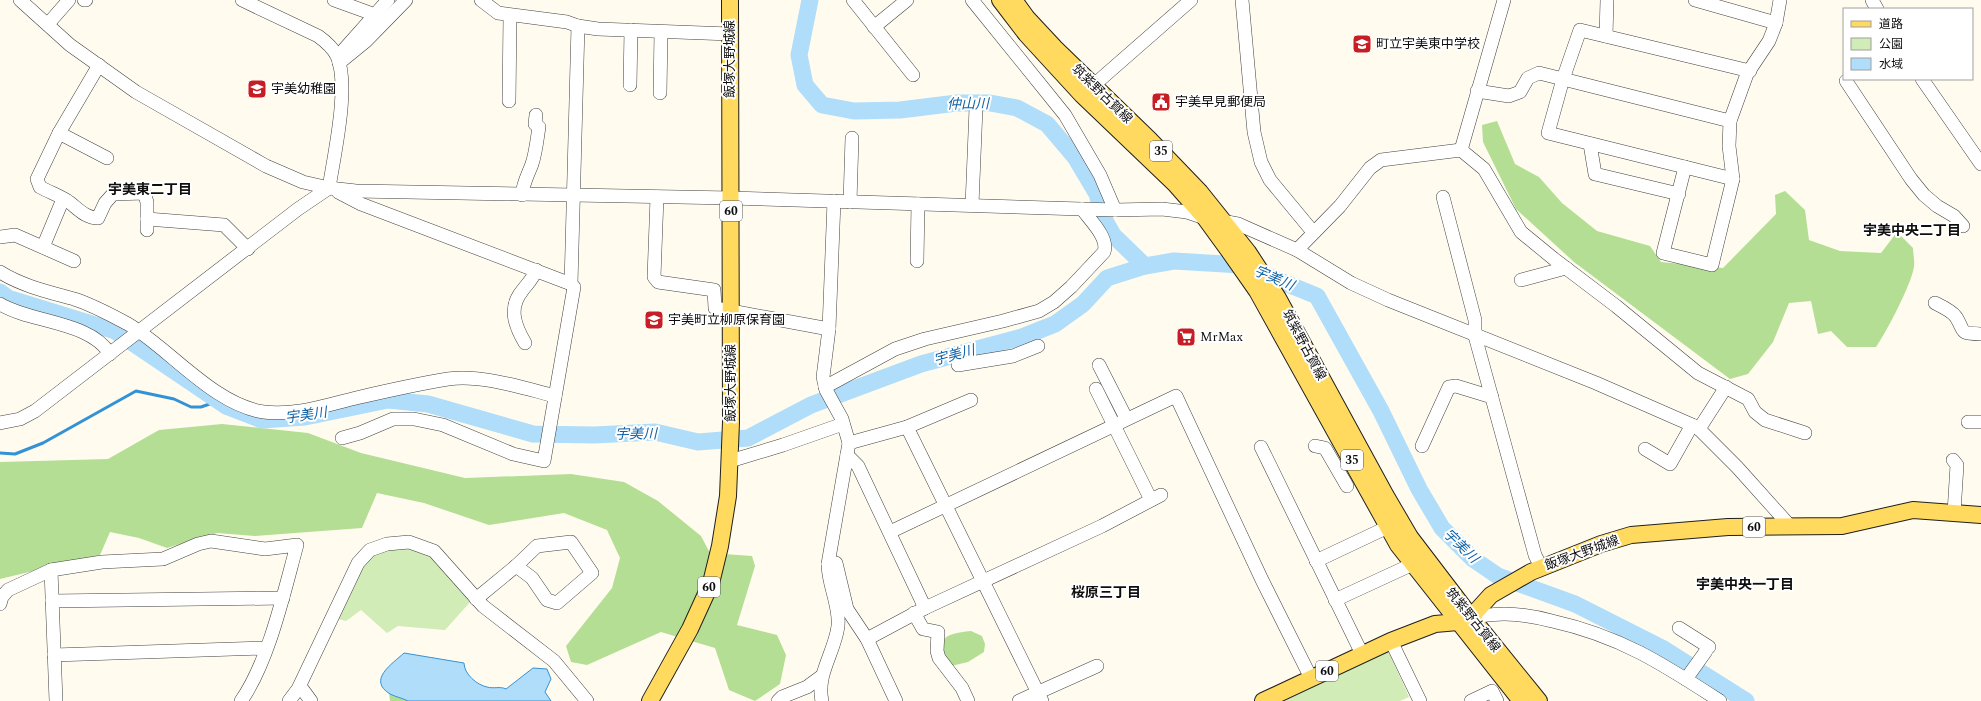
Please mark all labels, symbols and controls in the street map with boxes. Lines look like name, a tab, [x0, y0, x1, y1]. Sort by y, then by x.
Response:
legend	[1843, 8, 1973, 80]
text: 道路	[1879, 15, 1903, 34]
street label: 飯塚大野城線	[720, 20, 740, 98]
school or university icon: 町立宇美東中学校	[1351, 33, 1373, 55]
place label: 町立宇美東中学校	[1376, 34, 1480, 54]
text: 公園	[1879, 35, 1903, 54]
text: 水域	[1879, 55, 1903, 74]
street label: 筑紫野古賀線	[1067, 60, 1137, 128]
school or university icon: 宇美幼稚園	[246, 78, 268, 100]
place label: 宇美幼稚園	[271, 79, 336, 99]
public building icon: 宇美早見郵便局	[1150, 91, 1172, 113]
place label: 宇美早見郵便局	[1175, 92, 1266, 112]
water label: 仲山川	[947, 93, 991, 115]
road number: 35	[1150, 141, 1172, 161]
district label: 宇美東二丁目	[108, 179, 192, 200]
road number: 60	[720, 201, 742, 221]
district label: 宇美中央二丁目	[1863, 220, 1961, 241]
water label: 宇美川	[1251, 260, 1299, 297]
street label: 筑紫野古賀線	[1277, 306, 1331, 384]
school or university icon: 宇美町立柳原保育園	[643, 309, 665, 331]
place label: 宇美町立柳原保育園	[668, 310, 785, 330]
supermarket icon: MrMax	[1175, 326, 1197, 348]
place label: MrMax	[1200, 327, 1243, 347]
water label: 宇美川	[931, 339, 979, 371]
street label: 飯塚大野城線	[721, 344, 741, 422]
water label: 宇美川	[284, 401, 330, 428]
water label: 宇美川	[615, 423, 659, 445]
road number: 35	[1341, 450, 1363, 470]
road number: 60	[1743, 517, 1765, 537]
water label: 宇美川	[1439, 524, 1485, 570]
street label: 飯塚大野城線	[1542, 530, 1622, 576]
district label: 宇美中央一丁目	[1696, 574, 1794, 595]
road number: 60	[698, 577, 720, 597]
district label: 桜原三丁目	[1071, 582, 1141, 603]
street label: 筑紫野古賀線	[1441, 583, 1505, 657]
road number: 60	[1316, 661, 1338, 681]

